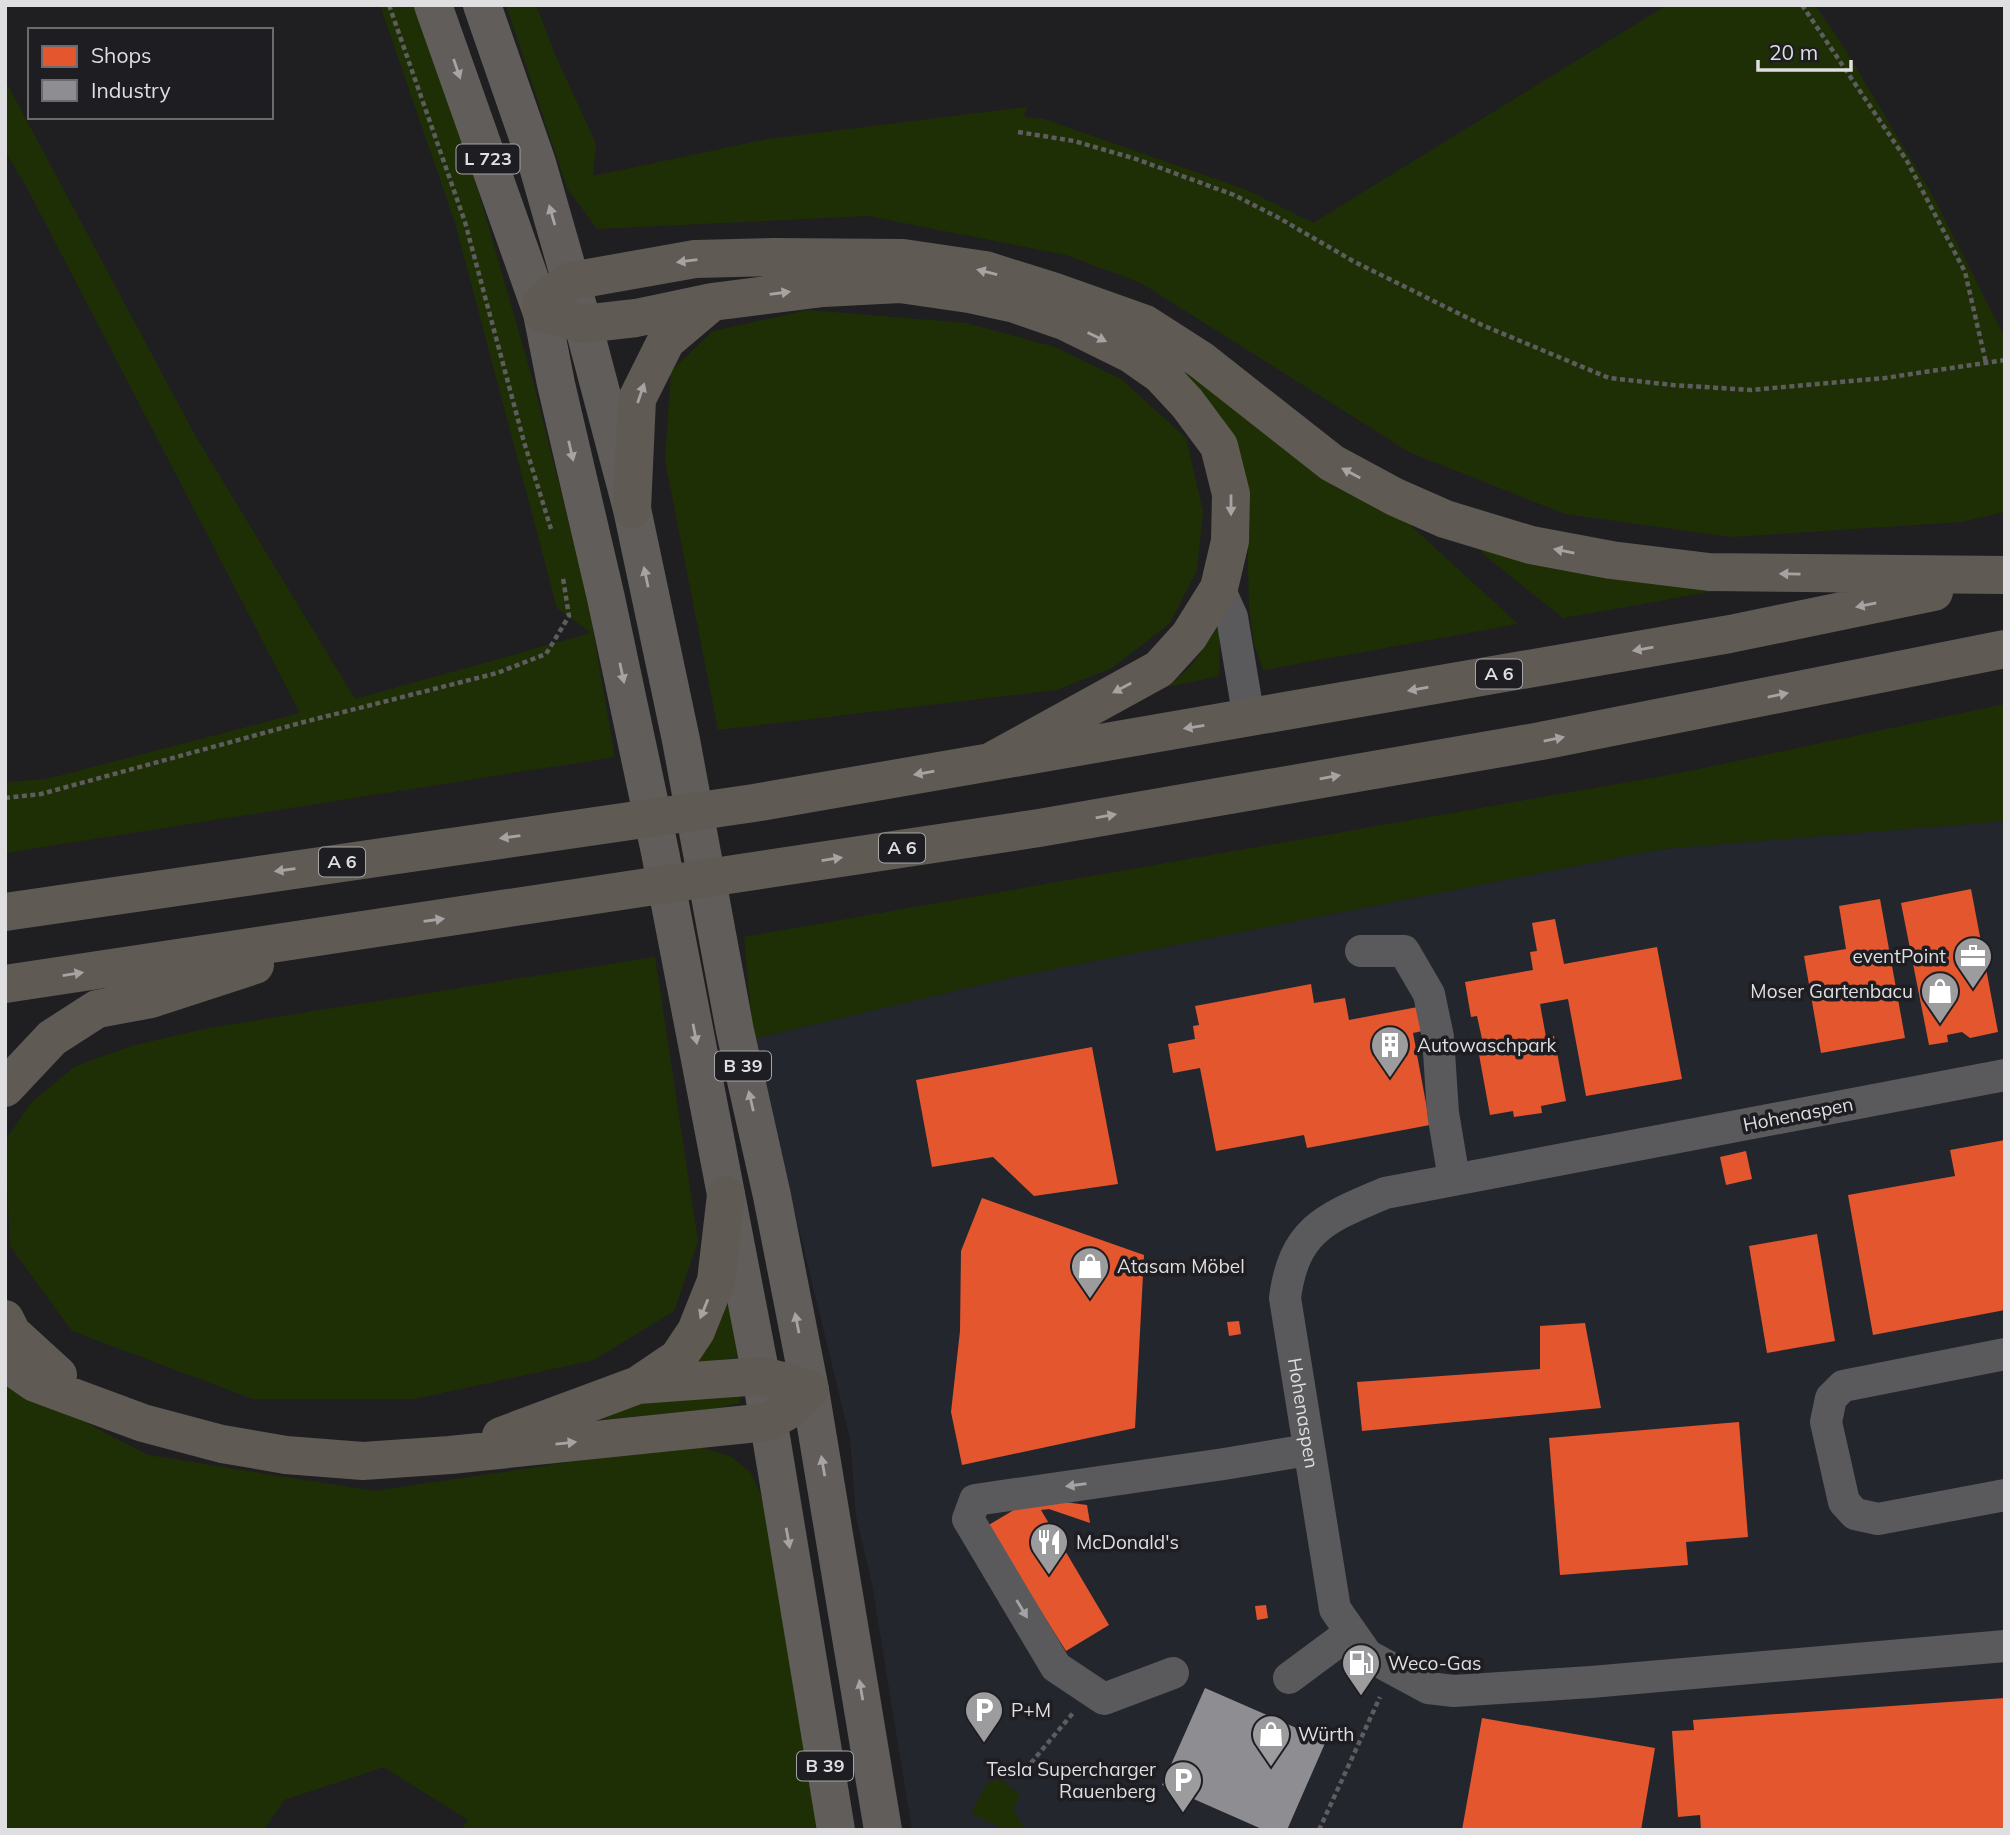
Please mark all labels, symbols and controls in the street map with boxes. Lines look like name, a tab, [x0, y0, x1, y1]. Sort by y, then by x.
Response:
legend	[28, 28, 273, 119]
scale bar	[1758, 28, 1851, 72]
text: 20 m	[1769, 39, 1818, 65]
text: Shops	[91, 42, 151, 68]
one-way arrow	[452, 59, 463, 80]
text: Industry	[91, 77, 171, 103]
road number: L 723	[456, 144, 520, 174]
one-way arrow	[547, 205, 557, 226]
one-way arrow	[676, 255, 698, 266]
one-way arrow	[976, 266, 998, 277]
one-way arrow	[769, 288, 791, 299]
one-way arrow	[1087, 331, 1107, 342]
one-way arrow	[636, 382, 647, 403]
one-way arrow	[566, 440, 577, 462]
one-way arrow	[1341, 468, 1361, 479]
one-way arrow	[1225, 494, 1237, 516]
one-way arrow	[1553, 545, 1575, 556]
one-way arrow	[641, 566, 652, 588]
one-way arrow	[1778, 569, 1800, 580]
one-way arrow	[1855, 600, 1877, 611]
one-way arrow	[1631, 644, 1653, 655]
road number: A 6	[1476, 660, 1522, 688]
one-way arrow	[617, 662, 628, 684]
one-way arrow	[1111, 682, 1131, 694]
one-way arrow	[1407, 683, 1429, 694]
one-way arrow	[1767, 689, 1789, 700]
one-way arrow	[1183, 722, 1205, 733]
one-way arrow	[1543, 733, 1565, 744]
one-way arrow	[913, 768, 935, 779]
one-way arrow	[1319, 771, 1341, 782]
one-way arrow	[1095, 810, 1117, 821]
one-way arrow	[499, 832, 521, 843]
road number: A 6	[879, 834, 925, 862]
road number: A 6	[319, 848, 365, 876]
one-way arrow	[821, 853, 843, 864]
one-way arrow	[274, 865, 296, 876]
one-way arrow	[423, 914, 445, 925]
office icon: eventPoint	[1952, 935, 1994, 990]
place label: eventPoint	[1853, 944, 1946, 968]
one-way arrow	[62, 968, 84, 979]
shop icon: Moser Gartenbacu	[1919, 970, 1961, 1025]
place label: Moser Gartenbacu	[1750, 979, 1913, 1003]
one-way arrow	[690, 1023, 701, 1045]
building icon: Autowaschpark	[1369, 1024, 1411, 1079]
place label: Autowaschpark	[1417, 1033, 1557, 1057]
road number: B 39	[715, 1051, 771, 1080]
one-way arrow	[745, 1090, 756, 1112]
street label: Hohenaspen	[1741, 1092, 1855, 1136]
shop icon: Atasam Möbel	[1069, 1245, 1111, 1300]
place label: Atasam Möbel	[1117, 1254, 1245, 1278]
one-way arrow	[699, 1299, 710, 1320]
one-way arrow	[792, 1312, 803, 1334]
street label: Hohenaspen	[1283, 1356, 1324, 1470]
one-way arrow	[555, 1437, 577, 1448]
one-way arrow	[817, 1455, 828, 1477]
one-way arrow	[1065, 1480, 1087, 1491]
restaurant icon: McDonald's	[1028, 1521, 1070, 1576]
one-way arrow	[783, 1527, 794, 1549]
place label: McDonald's	[1076, 1530, 1179, 1554]
one-way arrow	[1016, 1600, 1028, 1619]
fuel station icon: Weco-Gas	[1340, 1642, 1382, 1697]
place label: Weco-Gas	[1388, 1651, 1482, 1675]
one-way arrow	[855, 1679, 866, 1701]
parking icon: P+M	[963, 1689, 1005, 1744]
place label: P+M	[1011, 1698, 1051, 1722]
shop icon: Würth	[1250, 1713, 1292, 1768]
place label: Würth	[1298, 1722, 1354, 1746]
road number: B 39	[797, 1751, 853, 1780]
place label: Tesla Supercharger Rauenberg	[987, 1757, 1156, 1803]
parking icon: Tesla Supercharger Rauenberg	[1162, 1759, 1204, 1814]

